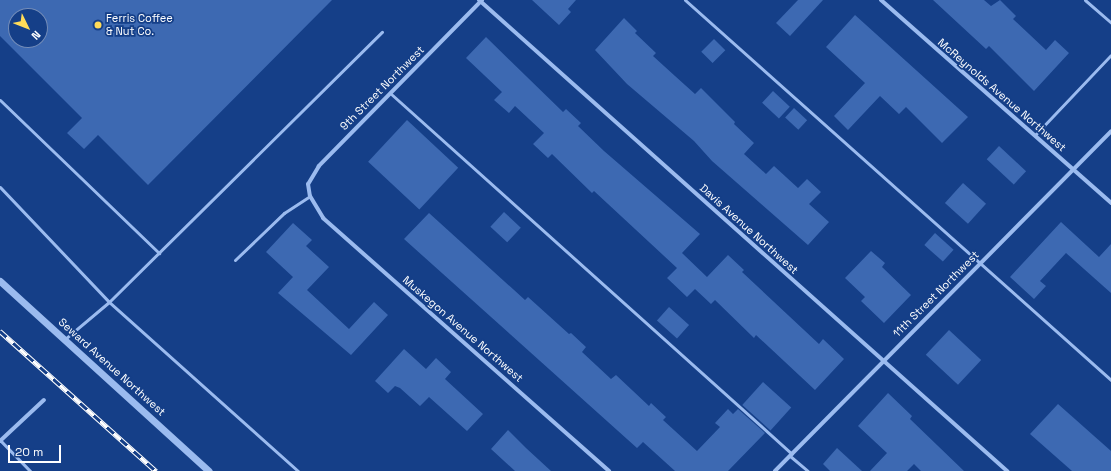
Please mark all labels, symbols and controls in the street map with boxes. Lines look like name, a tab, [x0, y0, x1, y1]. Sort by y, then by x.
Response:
north arrow	[8, 8, 48, 48]
place label: Ferris Coffee & Nut Co.	[106, 12, 173, 38]
marker: Ferris Coffee & Nut Co.	[93, 20, 103, 30]
text: N	[28, 28, 44, 43]
street label: McReynolds Avenue Northwest	[935, 36, 1069, 154]
street label: 9th Street Northwest	[337, 43, 427, 133]
street label: Davis Avenue Northwest	[697, 181, 801, 277]
street label: 11th Street Northwest	[890, 248, 982, 340]
street label: Muskegon Avenue Northwest	[400, 273, 526, 385]
street label: Seward Avenue Northwest	[56, 315, 168, 419]
scale bar	[10, 437, 63, 463]
text: 20 m	[15, 444, 43, 460]

